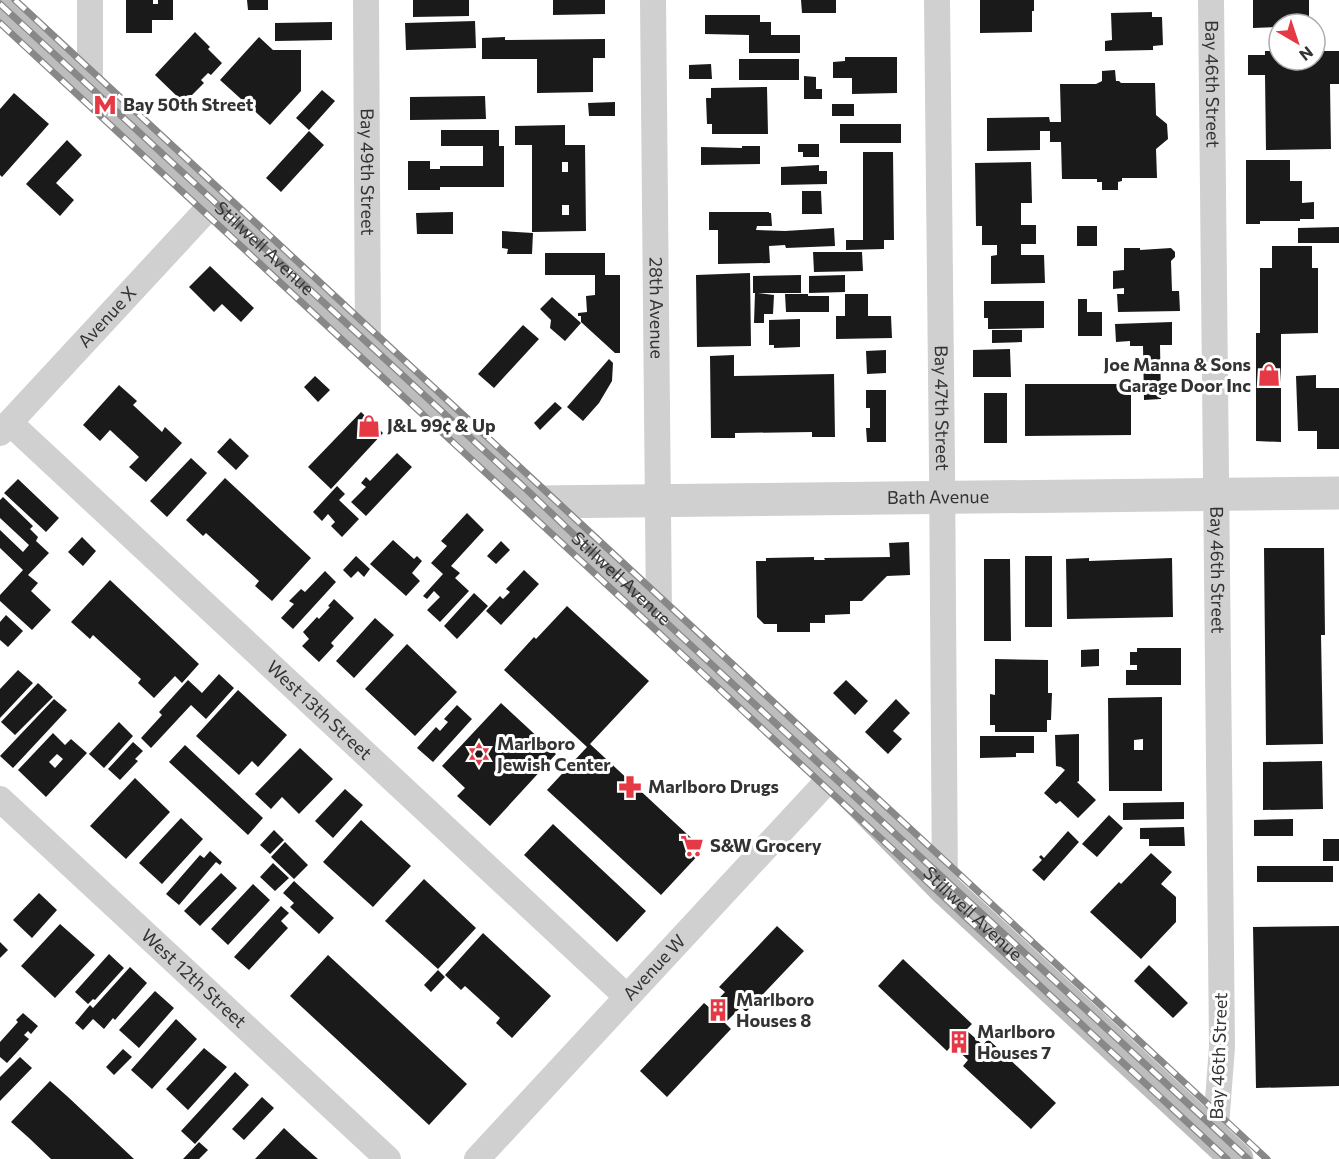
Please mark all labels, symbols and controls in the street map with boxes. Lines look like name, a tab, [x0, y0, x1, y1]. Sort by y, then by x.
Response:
north arrow	[1267, 12, 1327, 72]
street label: Bay 46th Street	[1201, 20, 1225, 148]
text: N	[1296, 43, 1317, 65]
metro station icon: Bay 50th Street	[92, 92, 118, 118]
place label: Bay 50th Street	[123, 93, 254, 115]
street label: Bay 49th Street	[357, 108, 379, 236]
street label: Stillwell Avenue	[211, 196, 319, 299]
street label: 28th Avenue	[646, 257, 669, 359]
street label: Avenue X	[73, 281, 140, 352]
street label: Bay 47th Street	[931, 345, 954, 471]
place label: Joe Manna & Sons Garage Door Inc	[1104, 353, 1251, 396]
shop icon: Joe Manna & Sons Garage Door Inc	[1256, 362, 1282, 388]
shop icon: J&L 99¢ & Up	[356, 413, 382, 439]
place label: J&L 99¢ & Up	[387, 414, 496, 436]
street label: Bath Avenue	[887, 485, 989, 508]
street label: Bay 46th Street	[1206, 506, 1230, 634]
street label: Stillwell Avenue	[567, 526, 676, 629]
street label: West 13th Street	[262, 655, 377, 764]
place label: Marlboro Jewish Center	[497, 732, 611, 775]
synagogue icon: Marlboro Jewish Center	[466, 741, 492, 767]
pharmacy icon: Marlboro Drugs	[617, 774, 643, 800]
place label: Marlboro Drugs	[648, 775, 779, 797]
supermarket icon: S&W Grocery	[679, 833, 705, 859]
place label: S&W Grocery	[710, 834, 822, 856]
street label: Stillwell Avenue	[919, 861, 1027, 965]
street label: West 12th Street	[137, 924, 251, 1032]
street label: Avenue W	[618, 929, 690, 1004]
place label: Marlboro Houses 8	[736, 988, 815, 1031]
street label: Bay 46th Street	[1205, 992, 1231, 1120]
building icon: Marlboro Houses 8	[705, 997, 731, 1023]
place label: Marlboro Houses 7	[977, 1020, 1056, 1063]
building icon: Marlboro Houses 7	[946, 1029, 972, 1055]

